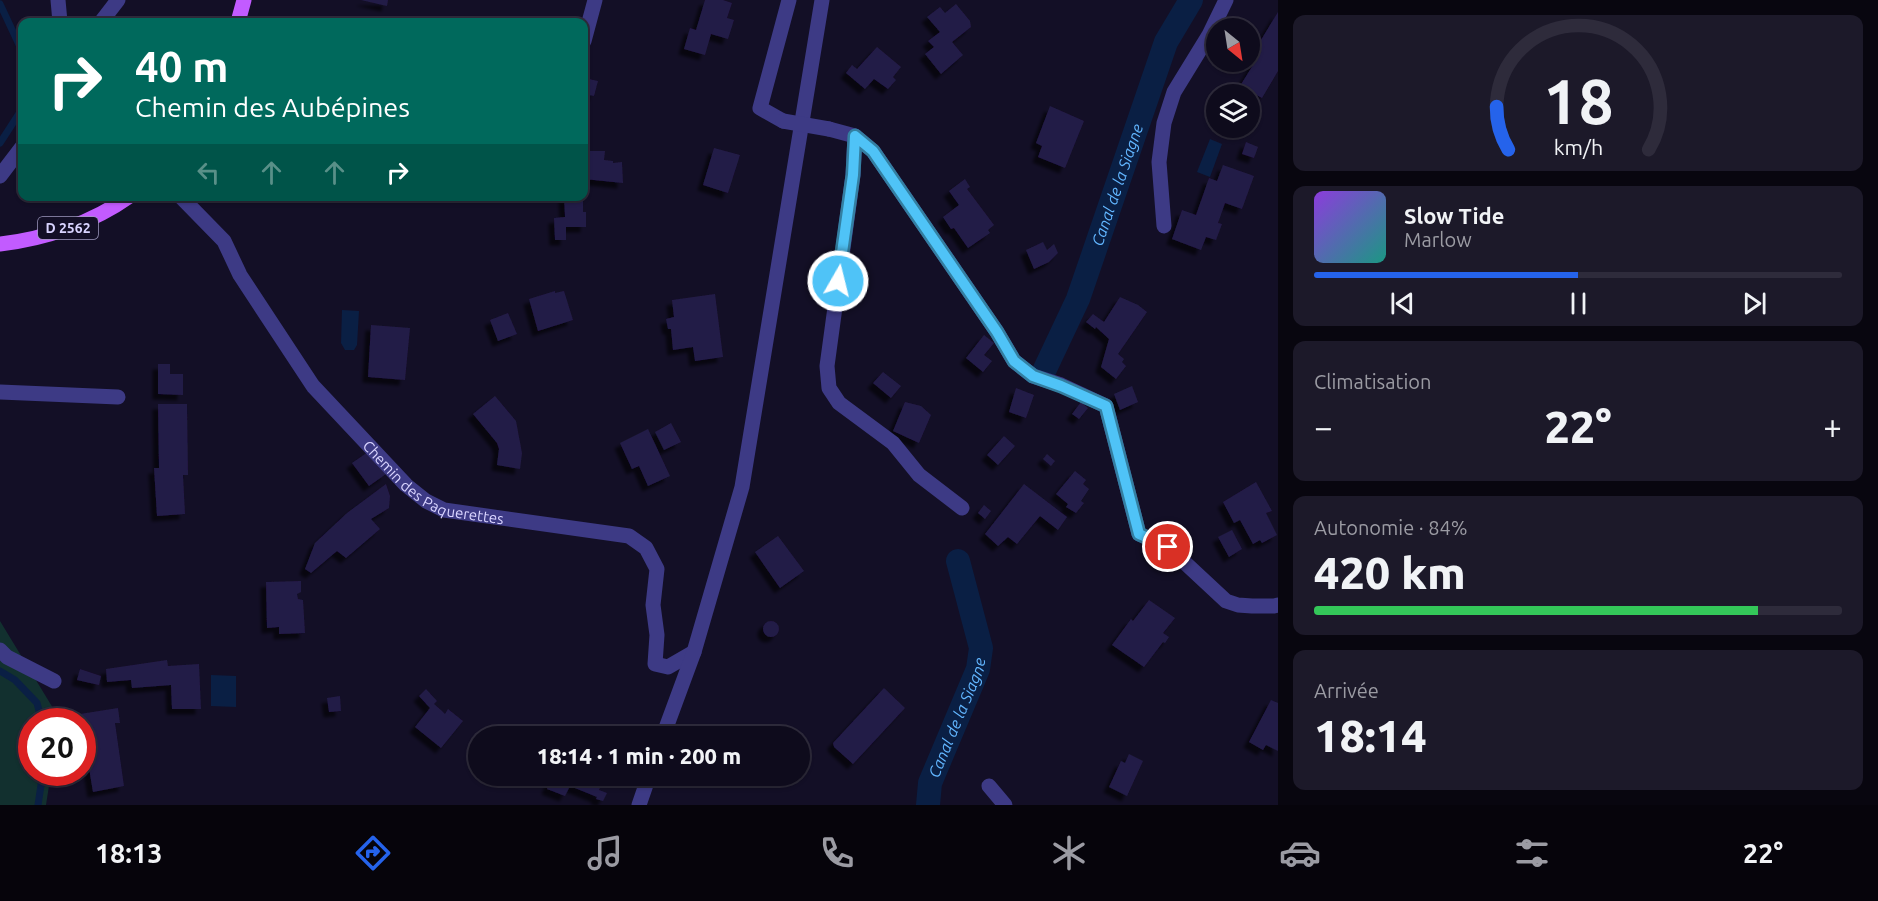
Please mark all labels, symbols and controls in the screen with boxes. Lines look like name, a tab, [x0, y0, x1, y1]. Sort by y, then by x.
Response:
north arrow	[1206, 18, 1260, 72]
map controls	[1206, 18, 1260, 138]
icon: right	[36, 42, 114, 120]
text: 40 m	[135, 43, 229, 90]
text: 18	[1543, 66, 1613, 136]
button: layers	[1206, 84, 1260, 138]
text: Chemin des Aubépines	[135, 92, 410, 122]
water label: Canal de la Siagne	[1088, 121, 1146, 248]
text: km/h	[1553, 135, 1603, 159]
icon: left	[192, 156, 225, 189]
icon: ahead	[255, 156, 288, 189]
icon: ahead	[318, 156, 351, 189]
icon: right	[381, 156, 414, 189]
text: Slow Tide	[1404, 203, 1504, 228]
road number: D 2562	[38, 217, 98, 239]
text: Marlow	[1404, 228, 1472, 251]
position arrow	[806, 249, 870, 313]
icon: previous	[1386, 287, 1419, 320]
icon: pause	[1562, 287, 1595, 320]
icon: next	[1738, 287, 1771, 320]
text: Climatisation	[1314, 370, 1431, 393]
text: 22°	[1544, 401, 1612, 452]
text: −	[1314, 408, 1333, 445]
text: +	[1823, 408, 1842, 445]
street label: Chemin des Paquerettes	[360, 437, 505, 527]
text: Autonomie · 84%	[1314, 516, 1468, 539]
pin	[1142, 521, 1193, 572]
icon: arrive	[1151, 530, 1184, 563]
text: 420 km	[1314, 547, 1466, 598]
water label: Canal de la Siagne	[924, 657, 988, 780]
text: Arrivée	[1314, 679, 1379, 702]
speed limit sign: 20	[18, 708, 96, 786]
text: 18:14	[1314, 710, 1427, 761]
text: 18:14 · 1 min · 200 m	[537, 743, 741, 768]
icon: directions	[352, 832, 394, 874]
icon: music	[584, 832, 626, 874]
icon: phone	[816, 832, 858, 874]
icon: climate	[1048, 832, 1090, 874]
icon: car	[1279, 832, 1321, 874]
icon: filters	[1511, 832, 1553, 874]
text: 18:13	[95, 838, 162, 868]
text: 22°	[1743, 838, 1783, 868]

